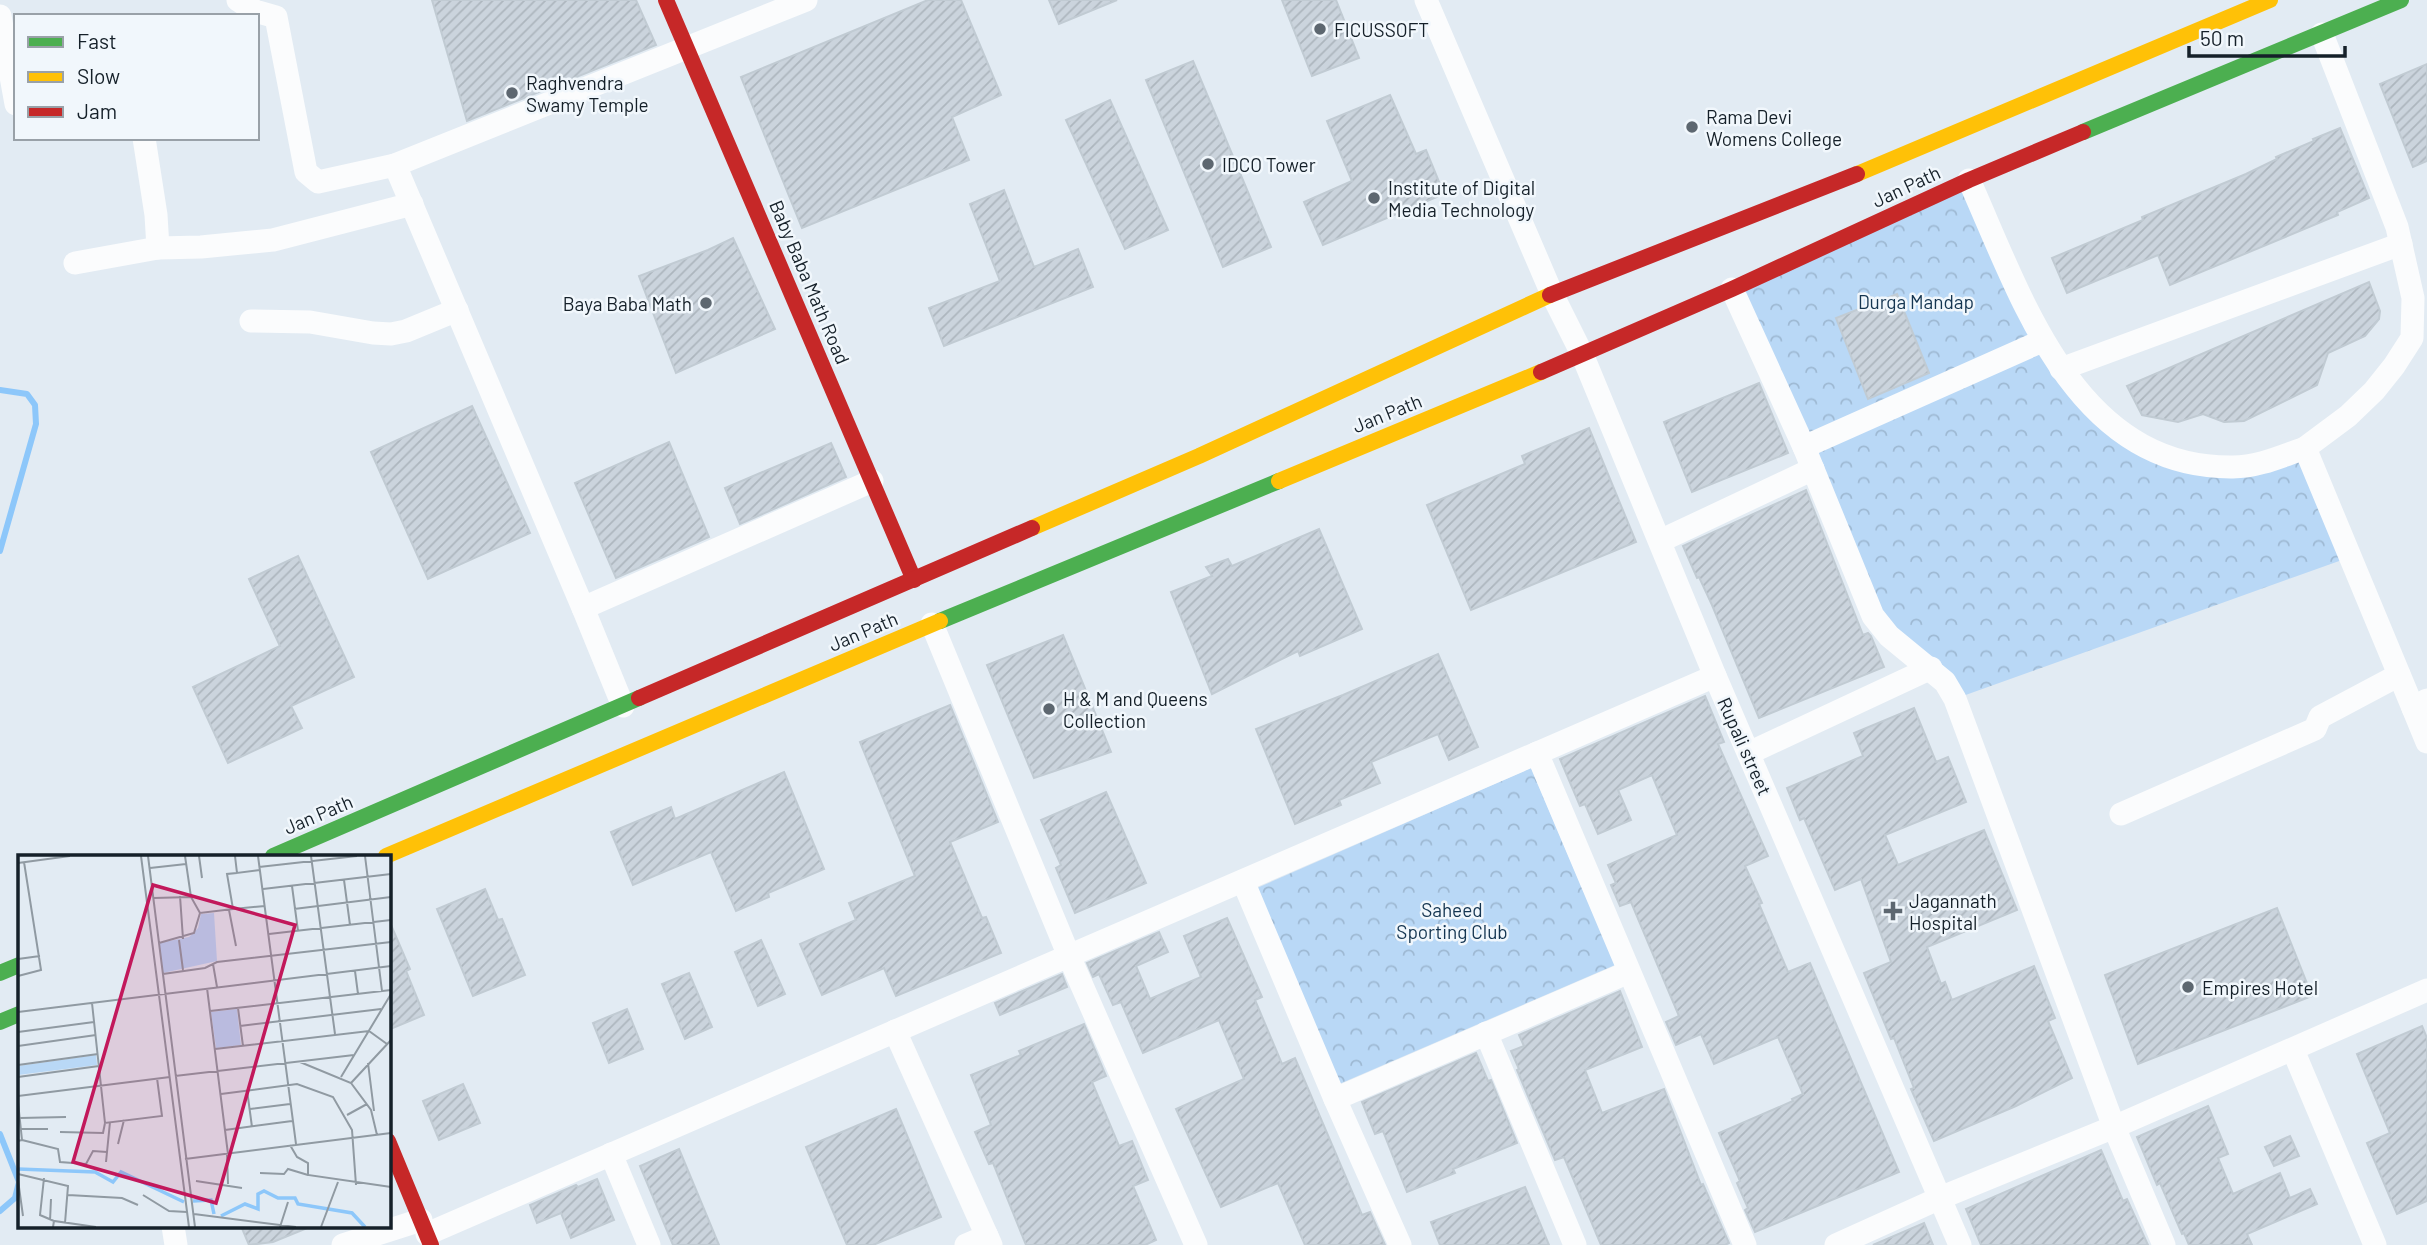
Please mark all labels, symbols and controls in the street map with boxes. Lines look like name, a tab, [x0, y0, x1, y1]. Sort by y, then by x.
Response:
legend	[14, 14, 259, 140]
scale bar	[2189, 14, 2345, 58]
place label: FICUSSOFT	[1334, 18, 1429, 41]
marker: FICUSSOFT	[1312, 21, 1328, 37]
text: 50 m	[2200, 25, 2244, 50]
text: Fast	[77, 28, 117, 53]
text: Slow	[77, 63, 120, 88]
place label: Raghvendra Swamy Temple	[526, 71, 649, 116]
marker: Raghvendra Swamy Temple	[504, 85, 520, 101]
text: Jam	[77, 98, 117, 123]
place label: Rama Devi Womens College	[1706, 105, 1842, 150]
marker: Rama Devi Womens College	[1684, 119, 1700, 135]
place label: IDCO Tower	[1222, 153, 1316, 176]
marker: IDCO Tower	[1200, 156, 1216, 172]
street label: Jan Path	[1868, 160, 1944, 212]
place label: Institute of Digital Media Technology	[1388, 176, 1535, 221]
marker: Institute of Digital Media Technology	[1366, 190, 1382, 206]
street label: Baby Baba Math Road	[765, 197, 855, 367]
park label: Durga Mandap	[1858, 290, 1974, 313]
place label: Baya Baba Math	[563, 292, 692, 315]
marker: Baya Baba Math	[698, 295, 714, 311]
street label: Jan Path	[1349, 389, 1425, 437]
street label: Jan Path	[825, 606, 901, 656]
place label: H & M and Queens Collection	[1063, 687, 1208, 732]
street label: Rupali street	[1713, 693, 1777, 799]
marker: H & M and Queens Collection	[1041, 701, 1057, 717]
street label: Jan Path	[280, 789, 356, 839]
inset map	[18, 855, 390, 1228]
place label: Jagannath Hospital	[1909, 889, 1997, 934]
park label: Saheed Sporting Club	[1396, 898, 1508, 943]
marker: Jagannath Hospital	[1883, 901, 1903, 921]
place label: Empires Hotel	[2202, 976, 2318, 999]
marker: Empires Hotel	[2180, 979, 2196, 995]

